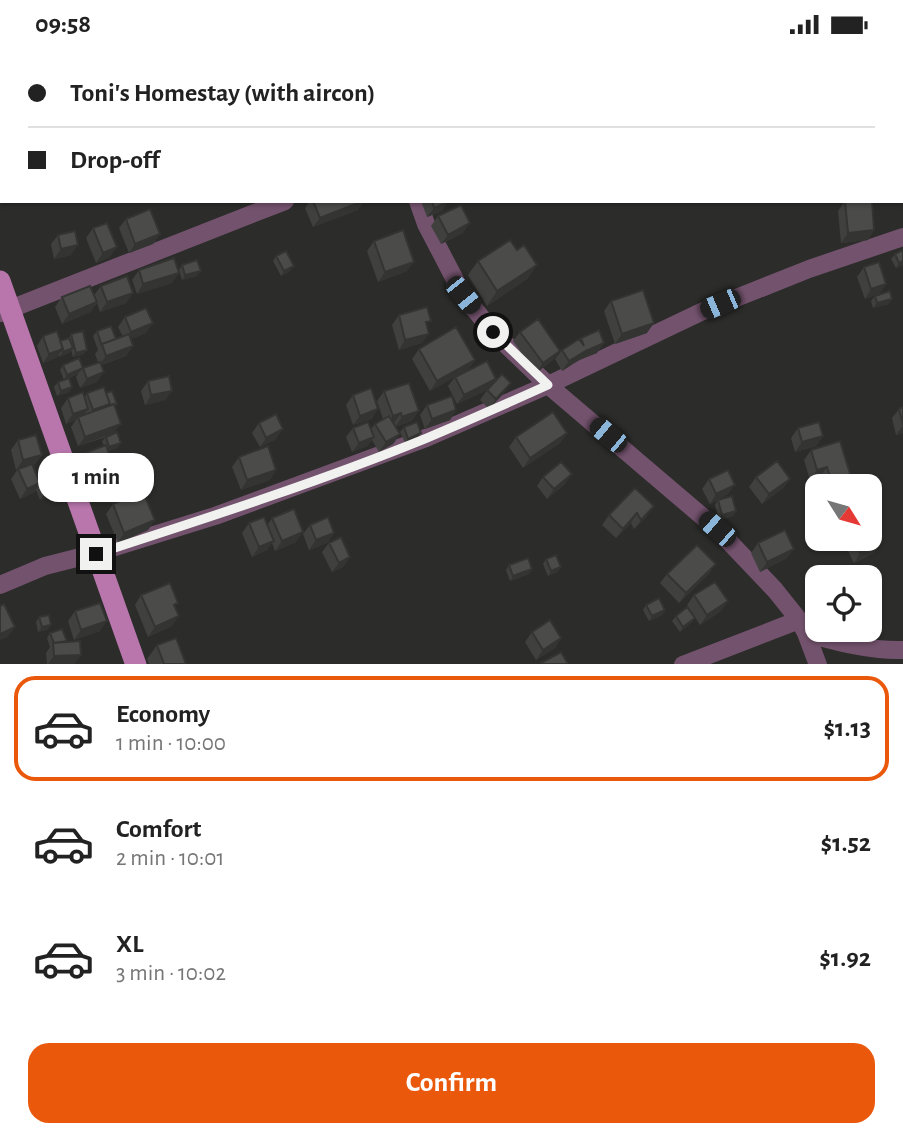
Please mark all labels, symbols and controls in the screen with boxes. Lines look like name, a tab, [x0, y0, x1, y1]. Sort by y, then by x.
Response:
text: 09:58	[35, 11, 91, 37]
text: Toni's Homestay (with aircon)	[70, 80, 376, 106]
text: Drop-off	[70, 147, 159, 173]
car	[442, 272, 485, 318]
car	[697, 286, 744, 322]
route start	[477, 316, 509, 348]
car	[586, 413, 631, 457]
callout: 1 min	[38, 453, 154, 501]
text: 1 min	[72, 466, 120, 489]
north arrow	[805, 474, 882, 551]
map controls	[805, 474, 882, 642]
car	[695, 507, 740, 551]
route end	[80, 538, 112, 570]
button: locate	[805, 565, 882, 642]
icon: car	[32, 697, 95, 760]
text: Economy	[116, 701, 210, 727]
text: $1.13	[823, 715, 871, 741]
text: 1 min · 10:00	[116, 732, 226, 755]
icon: car	[32, 812, 95, 875]
text: Comfort	[116, 816, 201, 842]
text: $1.52	[821, 830, 871, 856]
text: 2 min · 10:01	[116, 847, 224, 870]
icon: car	[32, 927, 95, 990]
text: XL	[116, 931, 143, 957]
text: $1.92	[819, 945, 871, 971]
text: 3 min · 10:02	[116, 962, 226, 985]
button: Confirm	[28, 1043, 875, 1123]

